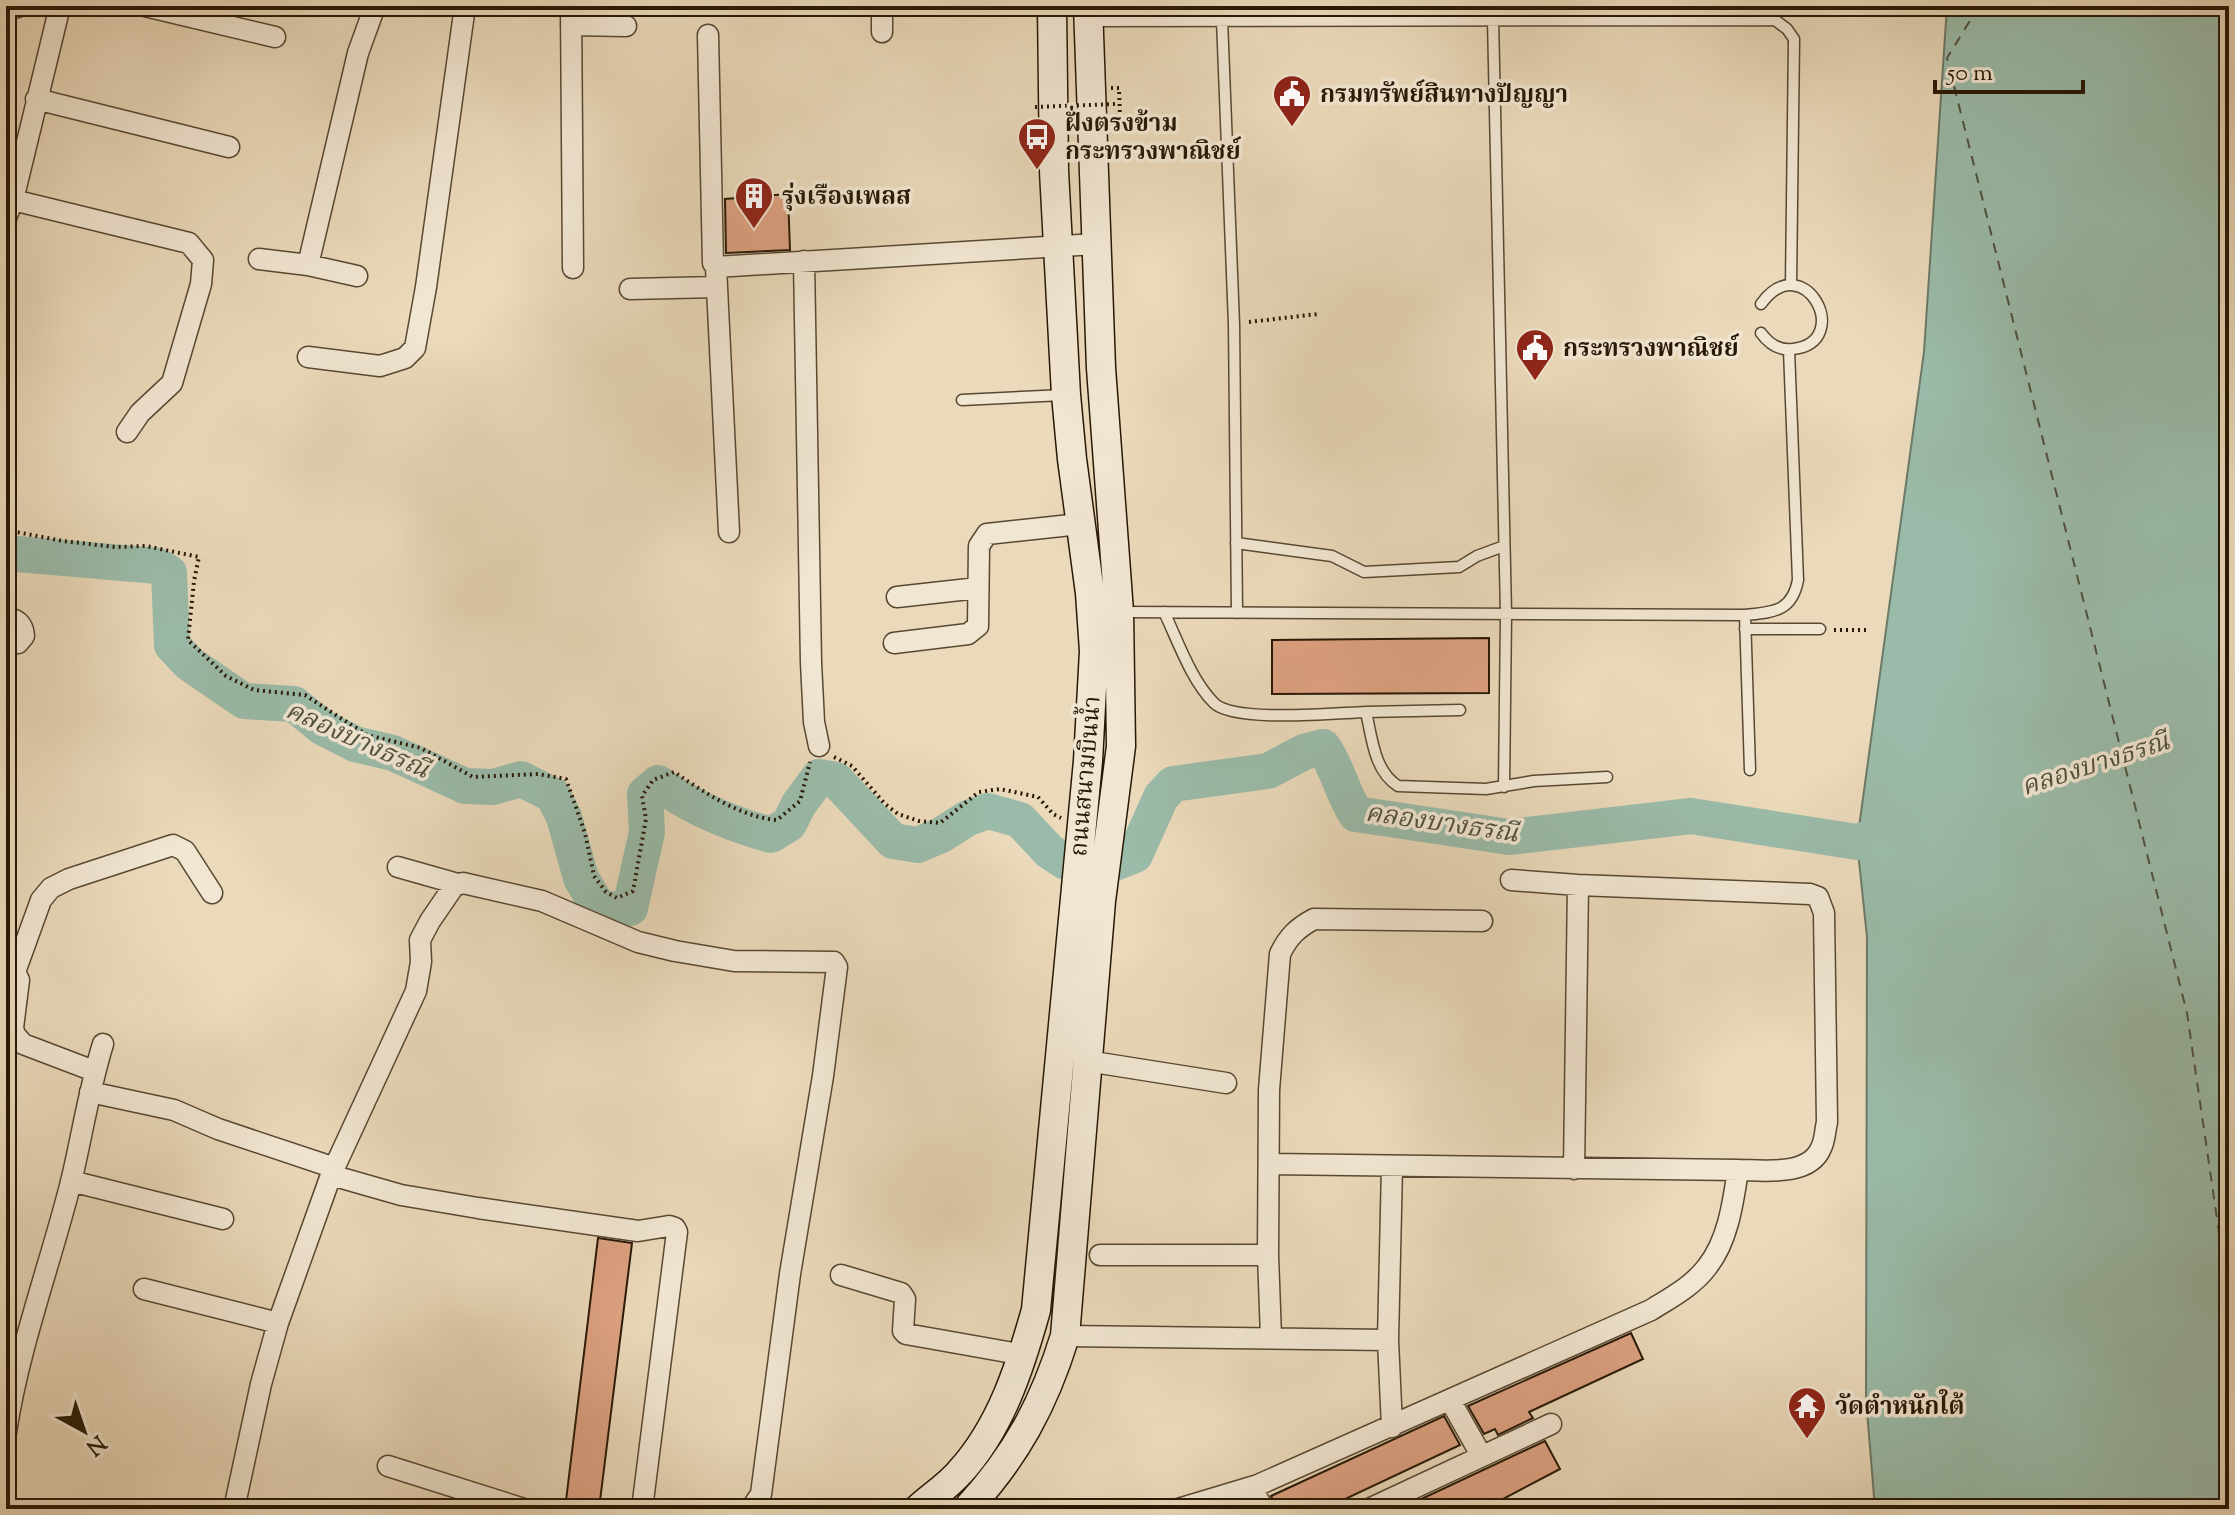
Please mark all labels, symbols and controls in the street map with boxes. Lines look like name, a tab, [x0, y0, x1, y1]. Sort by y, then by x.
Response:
scale bar	[1935, 44, 2083, 94]
text: 50 m	[1945, 57, 1993, 91]
public building icon: กรมทรัพย์สินทางปัญญา	[1271, 73, 1313, 128]
place label: กรมทรัพย์สินทางปัญญา	[1320, 79, 1568, 113]
place label: ฝั่งตรงข้าม กระทรวงพาณิชย์	[1065, 105, 1242, 170]
bus stop icon: ฝั่งตรงข้าม กระทรวงพาณิชย์	[1016, 116, 1058, 171]
building icon: รุ่งเรืองเพลส	[733, 175, 775, 230]
place label: รุ่งเรืองเพลส	[782, 181, 911, 215]
public building icon: กระทรวงพาณิชย์	[1514, 327, 1556, 382]
place label: กระทรวงพาณิชย์	[1563, 333, 1740, 367]
water label: คลองบางธรณี	[279, 693, 436, 790]
street label: ถนนสนามบินน้ำ	[1060, 694, 1111, 858]
water label: คลองบางธรณี	[2017, 724, 2176, 807]
water label: คลองบางธรณี	[1363, 795, 1522, 854]
temple icon: วัดตำหนักใต้	[1786, 1385, 1828, 1440]
place label: วัดตำหนักใต้	[1835, 1389, 1964, 1425]
north arrow	[44, 1391, 124, 1471]
text: N	[78, 1426, 112, 1462]

